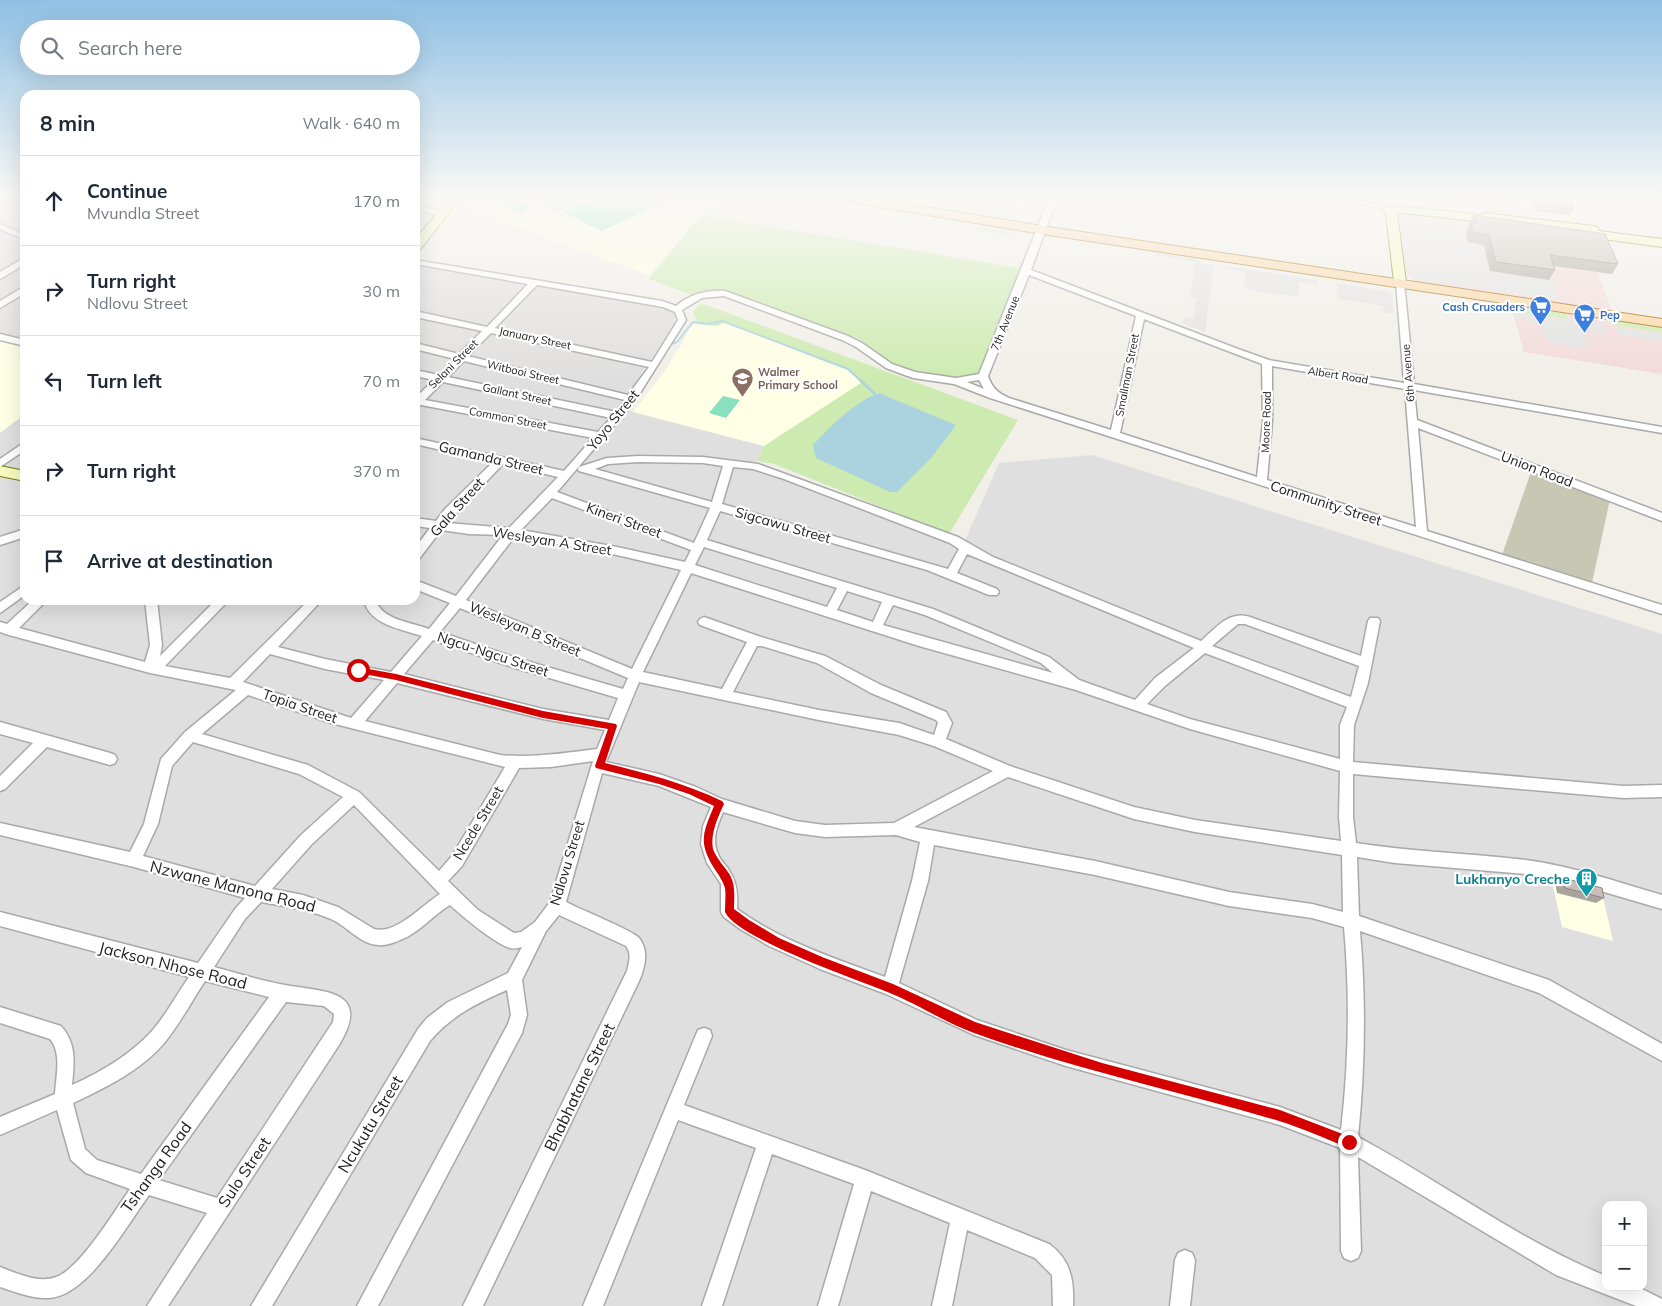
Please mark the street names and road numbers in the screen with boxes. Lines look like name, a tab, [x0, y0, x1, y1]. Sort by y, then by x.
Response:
street label: 7th Avenue	[988, 293, 1022, 353]
street label: January Street	[498, 324, 572, 352]
street label: Smallman Street	[1112, 332, 1142, 418]
street label: Selani Street	[425, 336, 481, 392]
street label: 6th Avenue	[1398, 343, 1418, 403]
street label: Witbooi Street	[485, 357, 561, 387]
street label: Albert Road	[1307, 363, 1369, 387]
street label: Gallant Street	[481, 380, 553, 408]
street label: Yoyo Street	[582, 386, 643, 455]
street label: Moore Road	[1258, 391, 1274, 453]
street label: Common Street	[468, 404, 548, 432]
street label: Gamanda Street	[437, 437, 545, 479]
street label: Union Road	[1498, 447, 1576, 491]
street label: Gala Street	[426, 474, 488, 540]
street label: Community Street	[1268, 477, 1384, 530]
street label: Kineri Street	[584, 498, 664, 542]
street label: Sigcawu Street	[733, 503, 833, 547]
street label: Wesleyan A Street	[491, 523, 613, 559]
street label: Wesleyan B Street	[466, 597, 584, 661]
street label: Ngcu-Ngcu Street	[435, 627, 551, 681]
street label: Topia Street	[260, 685, 340, 727]
street label: Ncede Street	[449, 783, 507, 863]
street label: Ndlovu Street	[546, 818, 588, 908]
street label: Nzwane Manona Road	[148, 856, 318, 916]
street label: Jackson Nhose Road	[97, 937, 249, 993]
street label: Bhabhatane Street	[539, 1019, 619, 1154]
street label: Ncukutu Street	[333, 1071, 407, 1176]
street label: Tshanga Road	[116, 1118, 196, 1216]
street label: Sulo Street	[213, 1133, 275, 1211]

